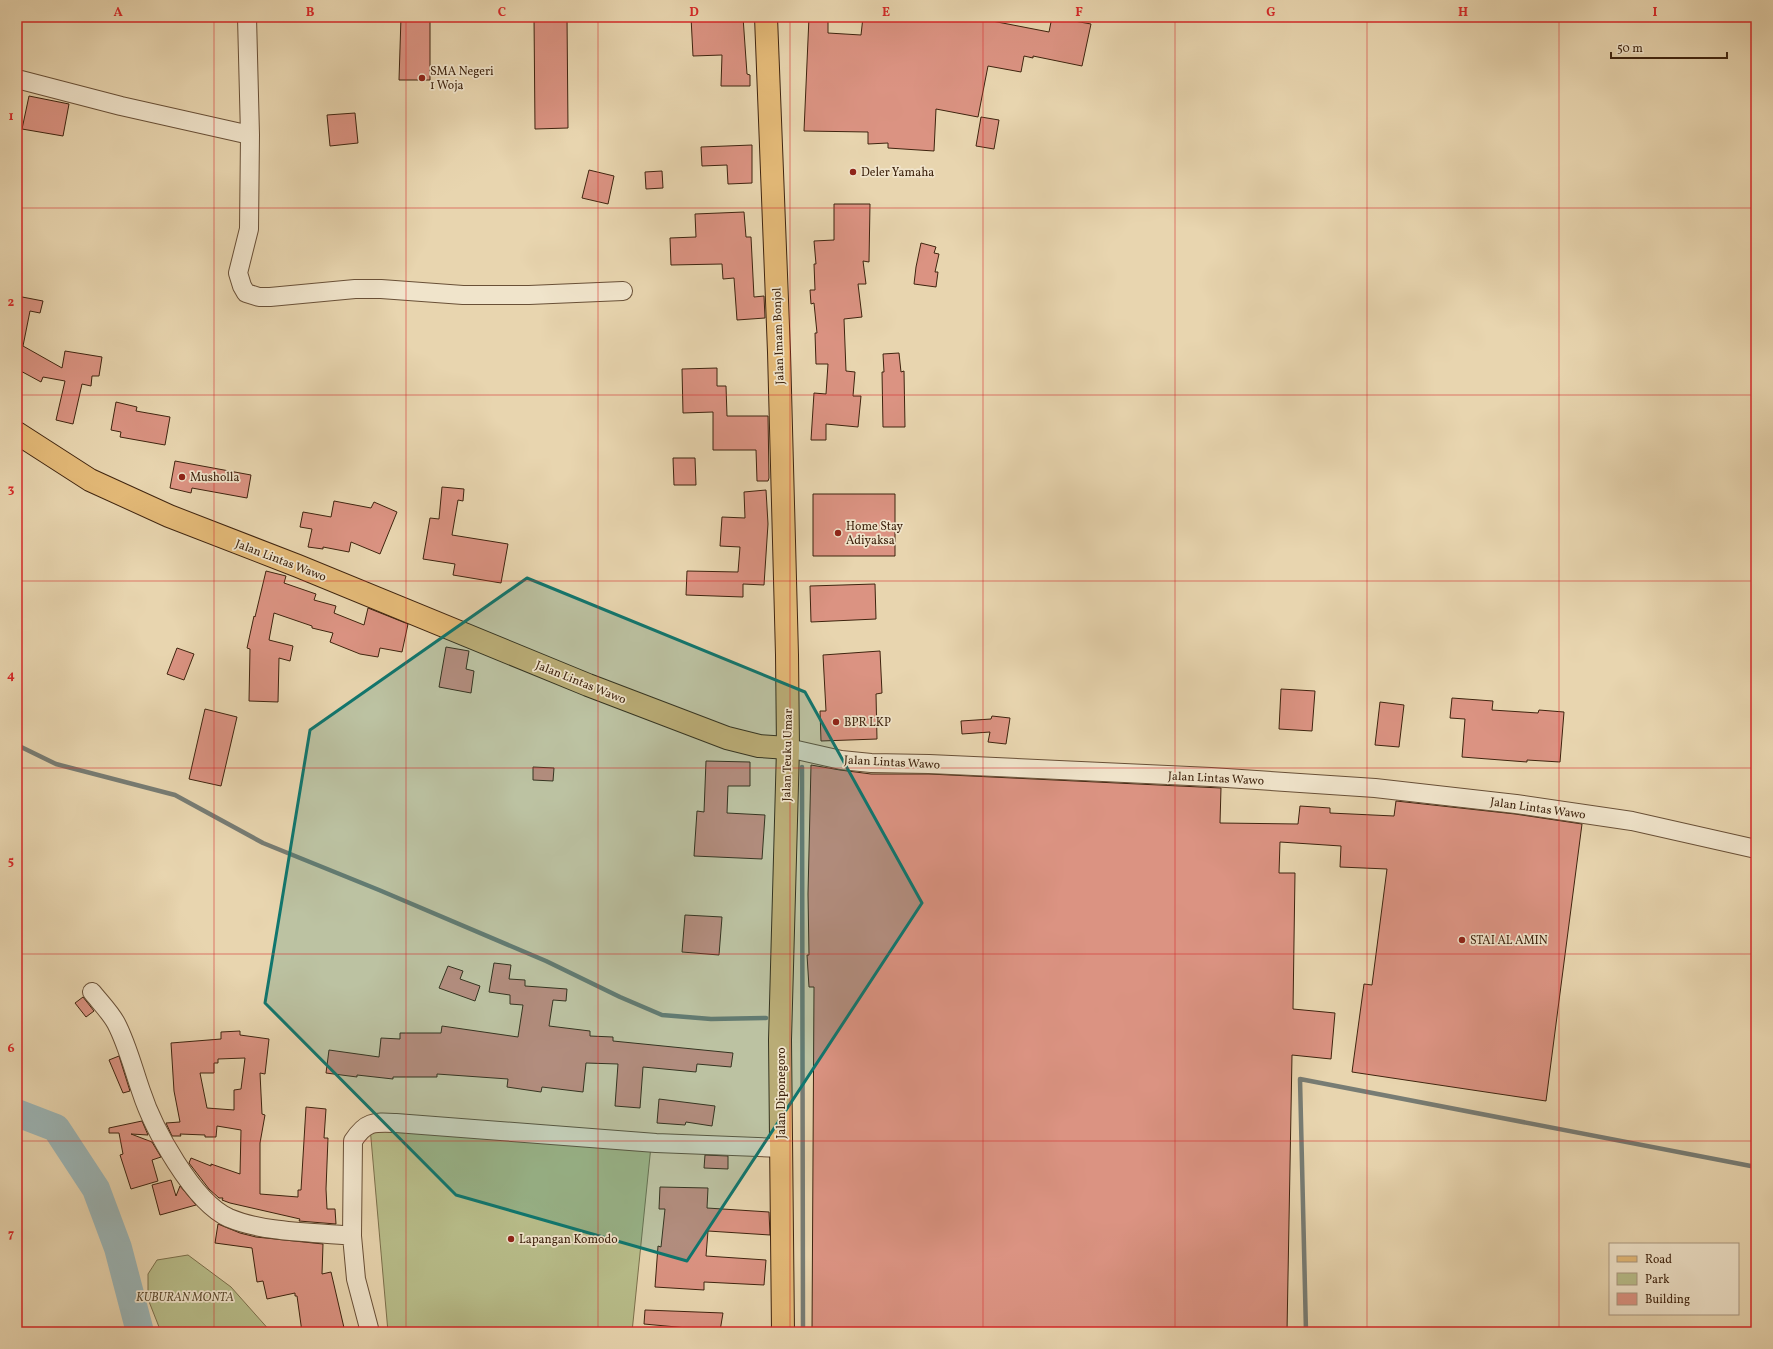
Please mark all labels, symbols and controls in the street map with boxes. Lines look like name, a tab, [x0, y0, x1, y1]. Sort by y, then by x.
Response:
text: A	[113, 4, 123, 22]
text: B	[306, 4, 315, 22]
text: C	[498, 4, 506, 22]
text: D	[689, 4, 699, 22]
text: E	[882, 4, 890, 22]
text: F	[1075, 4, 1083, 22]
text: G	[1266, 4, 1276, 22]
text: H	[1458, 4, 1468, 22]
text: I	[1653, 4, 1658, 22]
scale bar	[1611, 34, 1727, 60]
text: 50 m	[1617, 41, 1643, 57]
place label: SMA Negeri 1 Woja	[430, 64, 494, 94]
marker: SMA Negeri 1 Woja	[417, 73, 427, 83]
text: 1	[8, 108, 14, 126]
place label: Deler Yamaha	[861, 165, 934, 181]
marker: Deler Yamaha	[848, 167, 858, 177]
street label: Jalan Imam Bonjol	[769, 287, 789, 385]
text: 2	[8, 294, 15, 312]
place label: Musholla	[190, 470, 239, 486]
marker: Musholla	[177, 472, 187, 482]
text: 3	[8, 481, 15, 499]
place label: Home Stay Adiyaksa	[846, 519, 904, 549]
marker: Home Stay Adiyaksa	[833, 528, 843, 538]
street label: Jalan Lintas Wawo	[233, 536, 328, 586]
street label: Jalan Lintas Wawo	[533, 657, 628, 708]
text: 4	[7, 667, 15, 685]
street label: Jalan Teuku Umar	[779, 709, 797, 802]
place label: BPR LKP	[844, 715, 891, 731]
marker: BPR LKP	[831, 717, 841, 727]
street label: Jalan Lintas Wawo	[843, 752, 940, 774]
street label: Jalan Lintas Wawo	[1167, 768, 1264, 790]
street label: Jalan Lintas Wawo	[1489, 794, 1587, 824]
text: 5	[8, 853, 14, 871]
place label: STAI AL AMIN	[1470, 933, 1548, 949]
marker: STAI AL AMIN	[1457, 935, 1467, 945]
text: 6	[7, 1040, 15, 1058]
street label: Jalan Diponegoro	[774, 1047, 790, 1139]
text: 7	[8, 1226, 14, 1244]
place label: Lapangan Komodo	[519, 1232, 618, 1248]
marker: Lapangan Komodo	[506, 1234, 516, 1244]
legend	[1609, 1243, 1739, 1315]
text: Road	[1645, 1252, 1672, 1268]
text: Park	[1645, 1272, 1670, 1288]
park label: KUBURAN MONTA	[136, 1290, 234, 1306]
text: Building	[1645, 1292, 1690, 1308]

